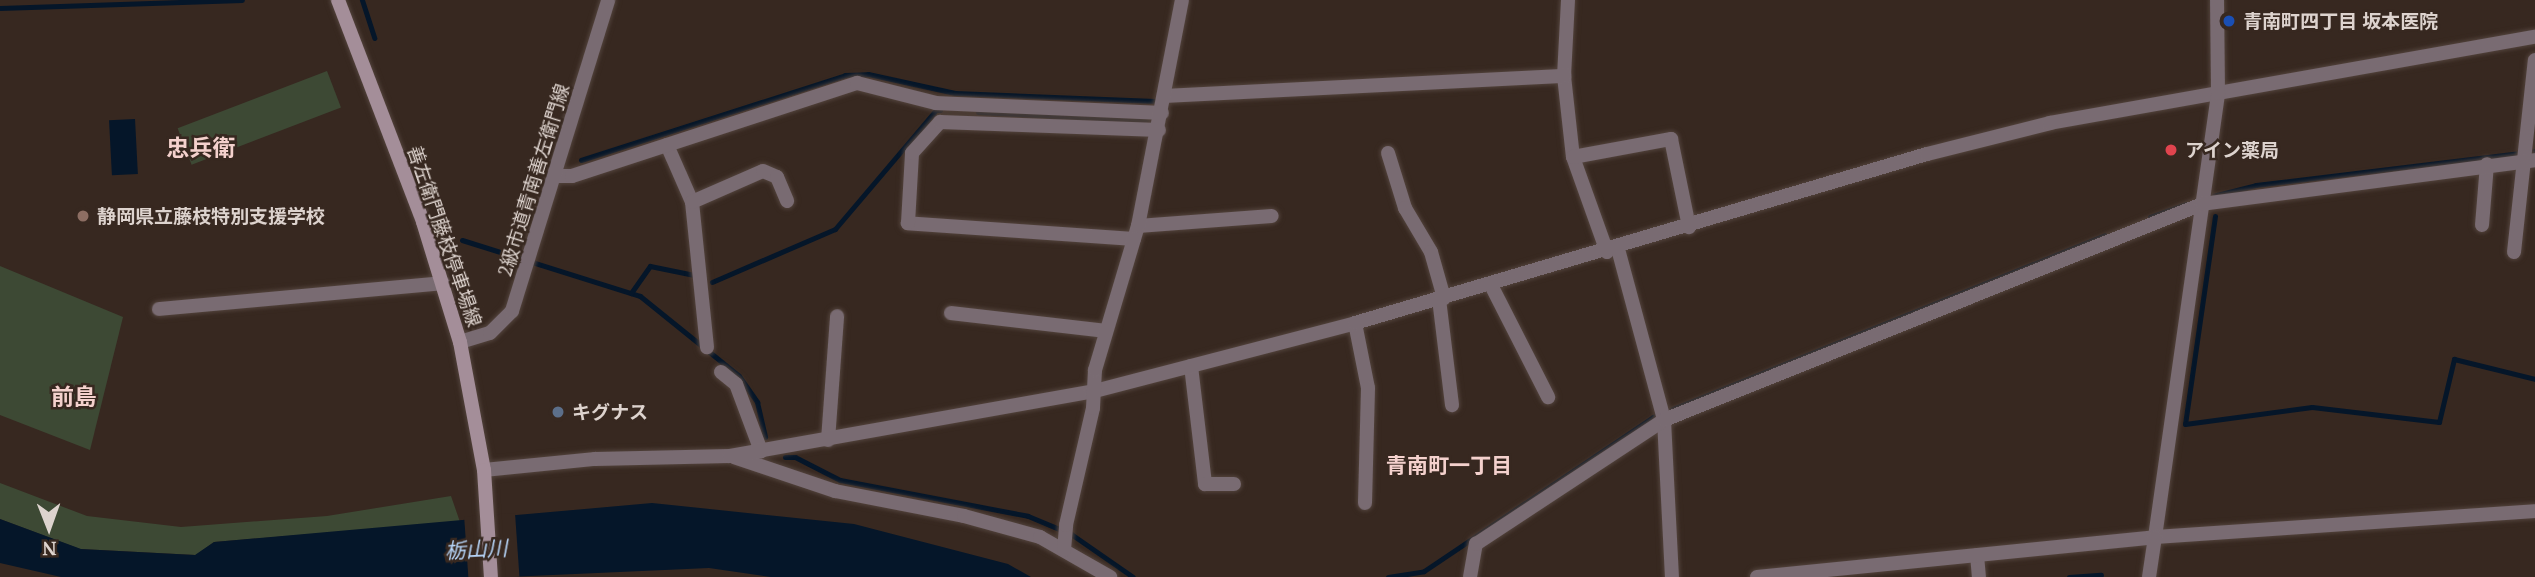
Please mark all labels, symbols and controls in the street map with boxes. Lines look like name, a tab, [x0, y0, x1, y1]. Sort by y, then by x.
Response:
place label: 青南町四丁目 坂本医院	[2243, 10, 2438, 32]
marker: 青南町四丁目 坂本医院	[2221, 13, 2237, 29]
street label: 2級市道青南善左衛門線	[493, 81, 573, 279]
district label: 忠兵衛	[167, 134, 235, 162]
place label: アイン薬局	[2185, 139, 2280, 161]
street label: 善左衛門藤枝停車場線	[403, 142, 487, 330]
marker: アイン薬局	[2163, 142, 2179, 158]
place label: 静岡県立藤枝特別支援学校	[97, 205, 325, 227]
marker: 静岡県立藤枝特別支援学校	[75, 208, 91, 224]
district label: 前島	[51, 383, 97, 411]
place label: キグナス	[572, 401, 648, 423]
marker: キグナス	[550, 404, 566, 420]
district label: 青南町一丁目	[1386, 452, 1512, 478]
north arrow	[14, 493, 84, 563]
water label: 栃山川	[444, 535, 508, 563]
text: N	[42, 537, 57, 562]

